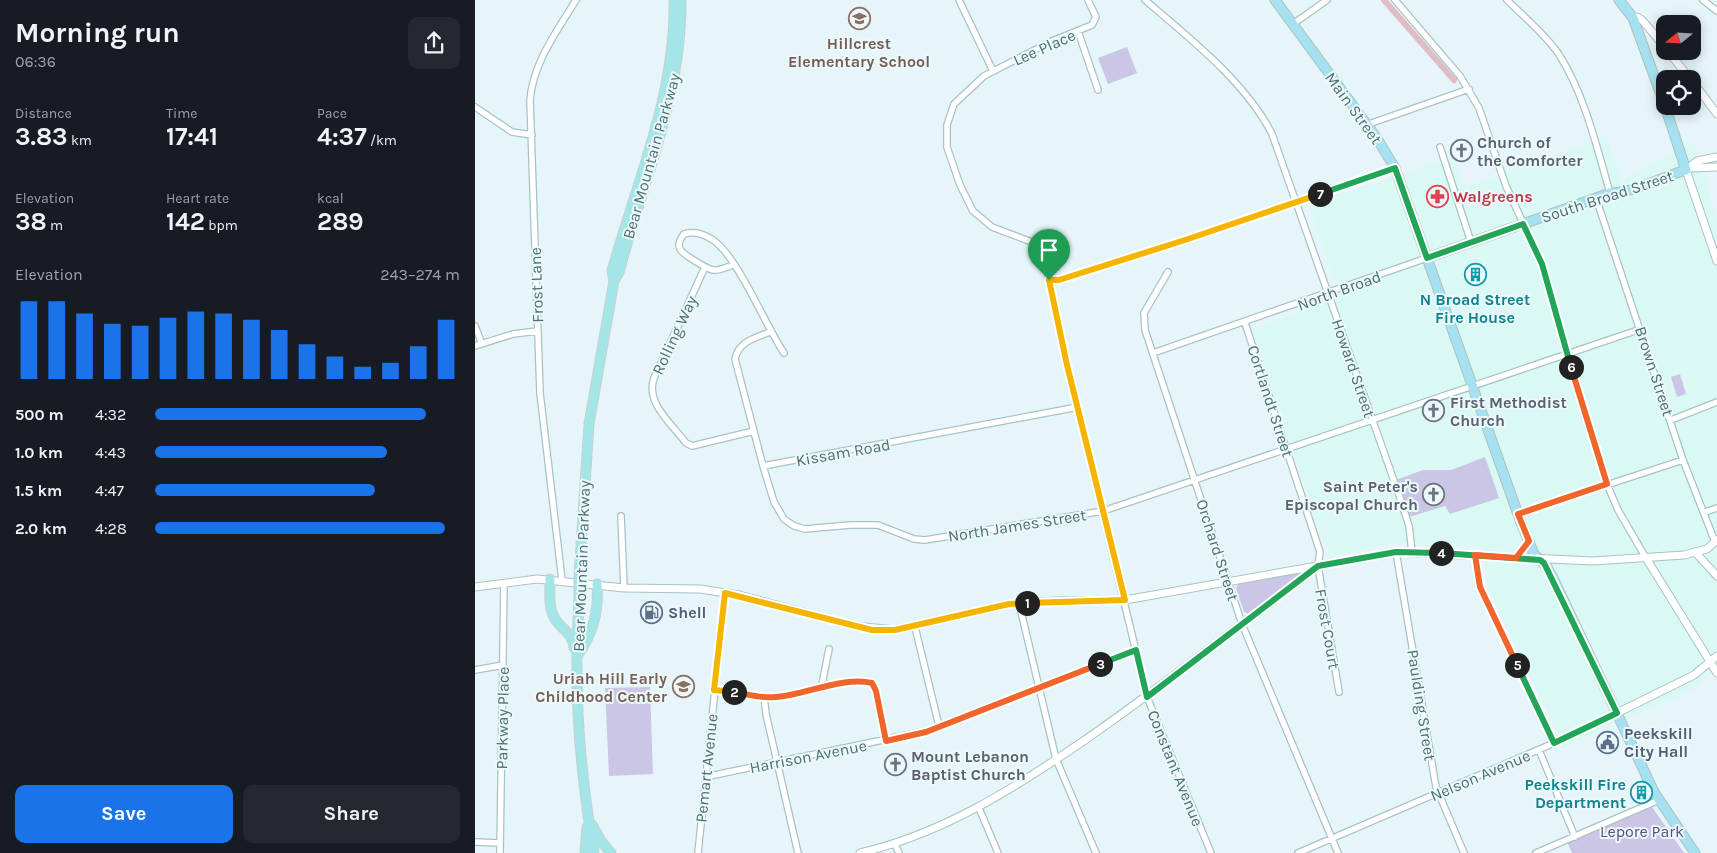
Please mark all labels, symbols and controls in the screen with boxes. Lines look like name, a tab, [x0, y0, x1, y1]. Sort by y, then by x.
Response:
school or university icon: Hillcrest Elementary School	[847, 7, 871, 31]
north arrow	[1656, 15, 1701, 60]
map controls	[1656, 15, 1701, 115]
text: Morning run	[15, 16, 180, 49]
button: share	[408, 17, 460, 69]
street label: Lee Place	[1010, 25, 1078, 70]
place label: Hillcrest Elementary School	[788, 34, 930, 71]
text: 06:36	[15, 52, 56, 71]
street label: Main Street	[1321, 69, 1386, 148]
button: locate	[1656, 70, 1701, 115]
street label: Bear Mountain Parkway	[619, 71, 684, 241]
text: Distance	[15, 105, 72, 122]
text: Time	[166, 105, 197, 122]
text: Pace	[317, 105, 347, 122]
text: 3.83	[15, 122, 68, 151]
text: 17:41	[166, 122, 218, 151]
text: 4:37	[317, 122, 367, 151]
text: km	[68, 132, 92, 149]
text: /km	[367, 132, 397, 149]
place label: Church of the Comforter	[1477, 133, 1583, 170]
church icon: Church of the Comforter	[1449, 139, 1473, 163]
street label: South Broad Street	[1539, 166, 1676, 227]
pin: 7	[1307, 182, 1333, 206]
pharmacy icon: Walgreens	[1425, 184, 1449, 208]
text: 7	[1317, 186, 1324, 203]
place label: Walgreens	[1453, 187, 1533, 206]
text: Elevation	[15, 190, 74, 207]
text: Heart rate	[166, 190, 229, 207]
text: kcal	[317, 190, 344, 207]
text: 38	[15, 207, 47, 236]
text: 142	[166, 207, 205, 236]
text: 289	[317, 207, 364, 236]
text: m	[47, 217, 63, 234]
text: bpm	[205, 217, 238, 234]
pin	[1028, 229, 1070, 280]
icon: arrive	[1035, 236, 1063, 264]
street label: Frost Lane	[526, 247, 547, 323]
building icon: N Broad Street Fire House	[1463, 263, 1487, 287]
text: Elevation	[15, 265, 83, 284]
text: 243–274 m	[380, 265, 460, 284]
street label: North Broad	[1295, 267, 1384, 314]
place label: N Broad Street Fire House	[1420, 290, 1530, 327]
street label: Rolling Way	[648, 292, 701, 378]
street label: Howard Street	[1328, 316, 1379, 420]
street label: Brown Street	[1631, 324, 1678, 419]
street label: Cortlandt Street	[1243, 343, 1298, 459]
pin: 6	[1559, 354, 1583, 380]
text: 6	[1567, 359, 1576, 376]
place label: First Methodist Church	[1450, 393, 1567, 430]
church icon: First Methodist Church	[1422, 399, 1446, 423]
text: 500 m	[15, 405, 64, 424]
text: 4:32	[95, 405, 126, 424]
street label: Kissam Road	[794, 435, 892, 470]
text: 1.0 km	[15, 443, 63, 462]
text: 4:43	[95, 443, 126, 462]
place label: Saint Peter's Episcopal Church	[1285, 477, 1418, 514]
street label: Bear Mountain Parkway	[569, 479, 594, 652]
text: 1.5 km	[15, 481, 62, 500]
text: 4:47	[95, 481, 124, 500]
church icon: Saint Peter's Episcopal Church	[1422, 483, 1446, 507]
street label: Orchard Street	[1192, 497, 1243, 603]
street label: North James Street	[947, 505, 1087, 546]
text: 2.0 km	[15, 519, 67, 538]
text: 4:28	[95, 519, 127, 538]
pin: 4	[1429, 540, 1453, 566]
text: 4	[1437, 545, 1446, 562]
street label: Frost Court	[1311, 587, 1344, 671]
pin: 1	[1015, 590, 1039, 616]
text: 1	[1025, 595, 1030, 612]
fuel station icon: Shell	[640, 600, 664, 624]
place label: Shell	[668, 603, 706, 622]
street label: Paulding Street	[1403, 648, 1440, 762]
pin: 3	[1087, 652, 1113, 676]
pin: 5	[1505, 652, 1529, 678]
text: 3	[1096, 656, 1105, 673]
text: 5	[1513, 657, 1522, 674]
street label: Parkway Place	[492, 666, 513, 770]
place label: Uriah Hill Early Childhood Center	[535, 669, 668, 706]
school or university icon: Uriah Hill Early Childhood Center	[671, 675, 695, 699]
pin: 2	[721, 680, 747, 704]
text: 2	[730, 684, 739, 701]
street label: Constant Avenue	[1144, 707, 1207, 829]
street label: Pemart Avenue	[691, 713, 722, 823]
place label: Peekskill City Hall	[1624, 724, 1693, 761]
public building icon: Peekskill City Hall	[1596, 730, 1620, 754]
street label: Harrison Avenue	[748, 736, 868, 777]
street label: Nelson Avenue	[1427, 746, 1533, 805]
place label: Mount Lebanon Baptist Church	[911, 747, 1029, 784]
church icon: Mount Lebanon Baptist Church	[883, 753, 907, 777]
place label: Peekskill Fire Department	[1525, 775, 1626, 812]
building icon: Peekskill Fire Department	[1630, 781, 1654, 805]
button: Save	[15, 785, 233, 843]
button: Share	[243, 785, 460, 843]
park label: Lepore Park	[1600, 822, 1684, 841]

